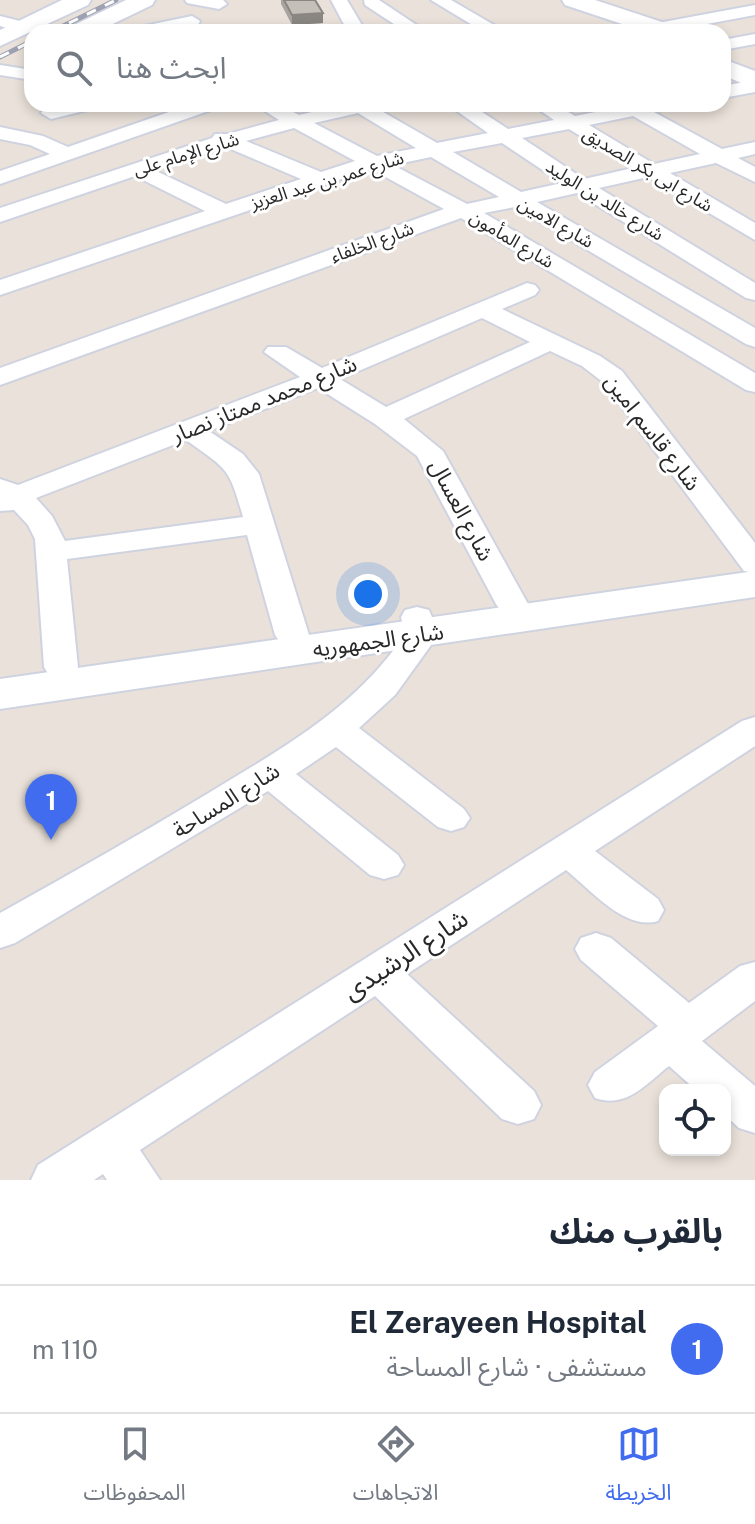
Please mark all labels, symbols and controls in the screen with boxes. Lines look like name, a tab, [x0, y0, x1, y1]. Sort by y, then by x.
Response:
search box	[24, 24, 731, 112]
icon: search	[52, 46, 96, 90]
text: ابحث هنا	[116, 49, 227, 85]
street label: شارع ابى بكر الصديق	[577, 122, 717, 219]
street label: شارع الإمام على	[130, 128, 243, 184]
street label: شارع عمر بن عبد العزيز	[247, 147, 407, 217]
street label: شارع خالد بن الوليد	[540, 155, 668, 248]
street label: شارع الامين	[513, 192, 597, 255]
street label: شارع المأمون	[464, 205, 558, 276]
street label: شارع الخلفاء	[328, 217, 418, 270]
street label: شارع محمد ممتاز نصار	[167, 350, 362, 452]
street label: شارع قاسم امين	[596, 369, 706, 498]
street label: شارع العسال	[421, 455, 500, 567]
your location	[348, 574, 388, 614]
street label: شارع الجمهوريه	[311, 618, 446, 666]
street label: شارع المساحة	[168, 757, 286, 846]
pin: 1	[25, 774, 77, 840]
street label: شارع الرشيدى	[337, 902, 476, 1009]
map controls	[659, 1084, 731, 1156]
button: locate	[659, 1084, 731, 1156]
text: بالقرب منك	[550, 1211, 723, 1251]
text: El Zerayeen Hospital	[349, 1304, 647, 1340]
text: 110 m	[32, 1334, 98, 1365]
text: 1	[691, 1334, 703, 1365]
text: مستشفى · شارع المساحة	[386, 1351, 647, 1382]
tab: المحفوظات	[84, 1422, 186, 1516]
tab: الاتجاهات	[353, 1422, 439, 1516]
tab: الخريطة	[606, 1422, 672, 1516]

